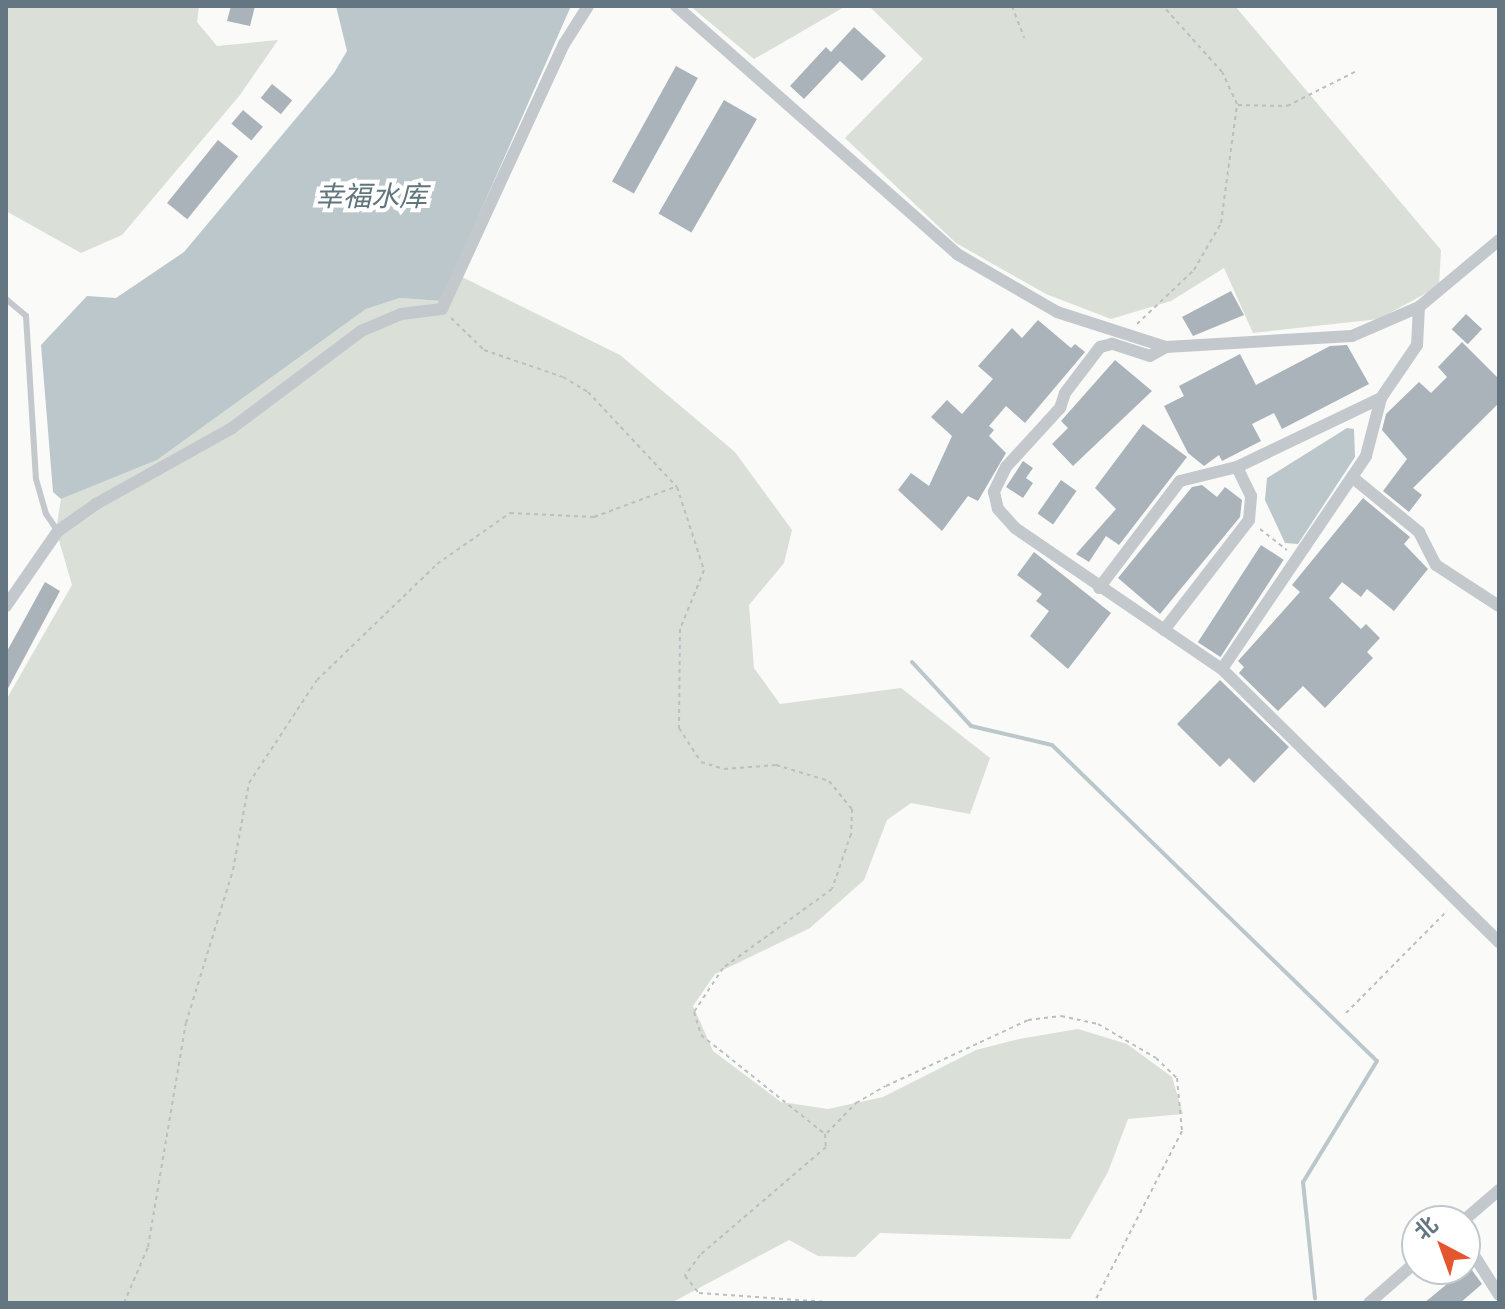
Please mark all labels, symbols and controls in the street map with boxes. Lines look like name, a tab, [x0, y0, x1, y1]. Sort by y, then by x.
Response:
water label: 幸福水库	[315, 179, 427, 213]
north arrow	[1401, 1205, 1481, 1285]
text: 北	[1409, 1211, 1443, 1245]

